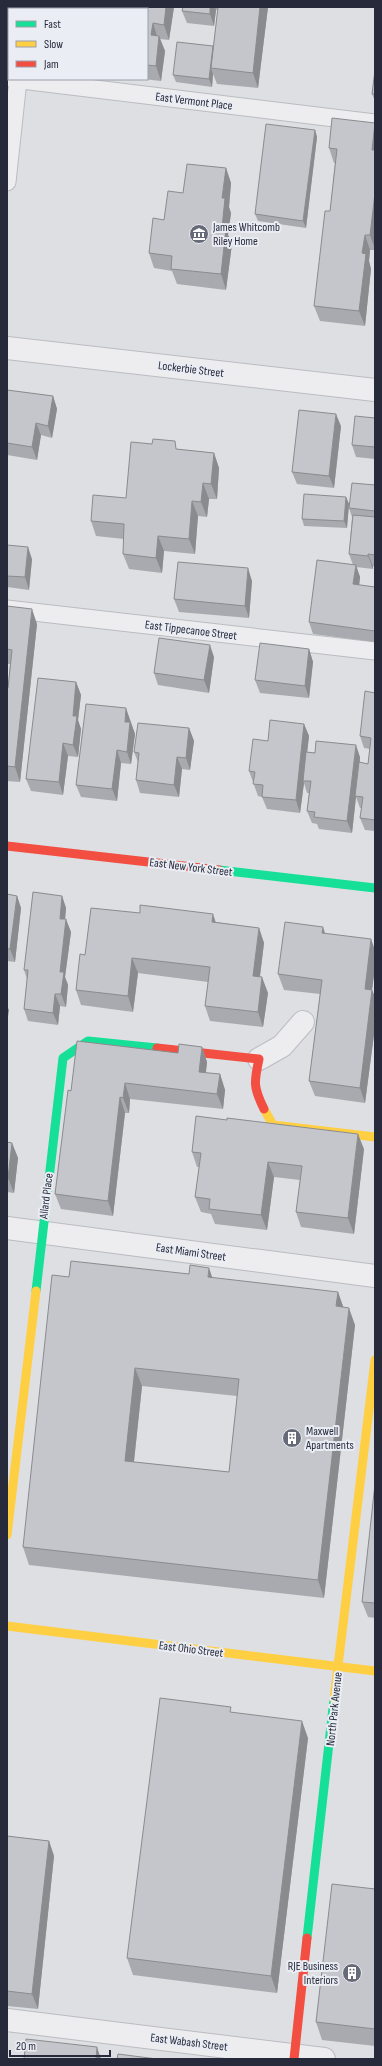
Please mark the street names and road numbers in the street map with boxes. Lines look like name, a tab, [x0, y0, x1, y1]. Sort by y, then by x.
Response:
street label: East Vermont Place	[155, 89, 233, 114]
street label: Lockerbie Street	[157, 358, 225, 381]
street label: East Tippecanoe Street	[144, 617, 238, 644]
street label: East New York Street	[149, 855, 234, 880]
street label: Allard Place	[36, 1172, 57, 1221]
street label: East Miami Street	[155, 1240, 227, 1265]
street label: East Ohio Street	[158, 1638, 224, 1661]
street label: North Park Avenue	[323, 1671, 346, 1747]
street label: East Wabash Street	[149, 2030, 229, 2055]

